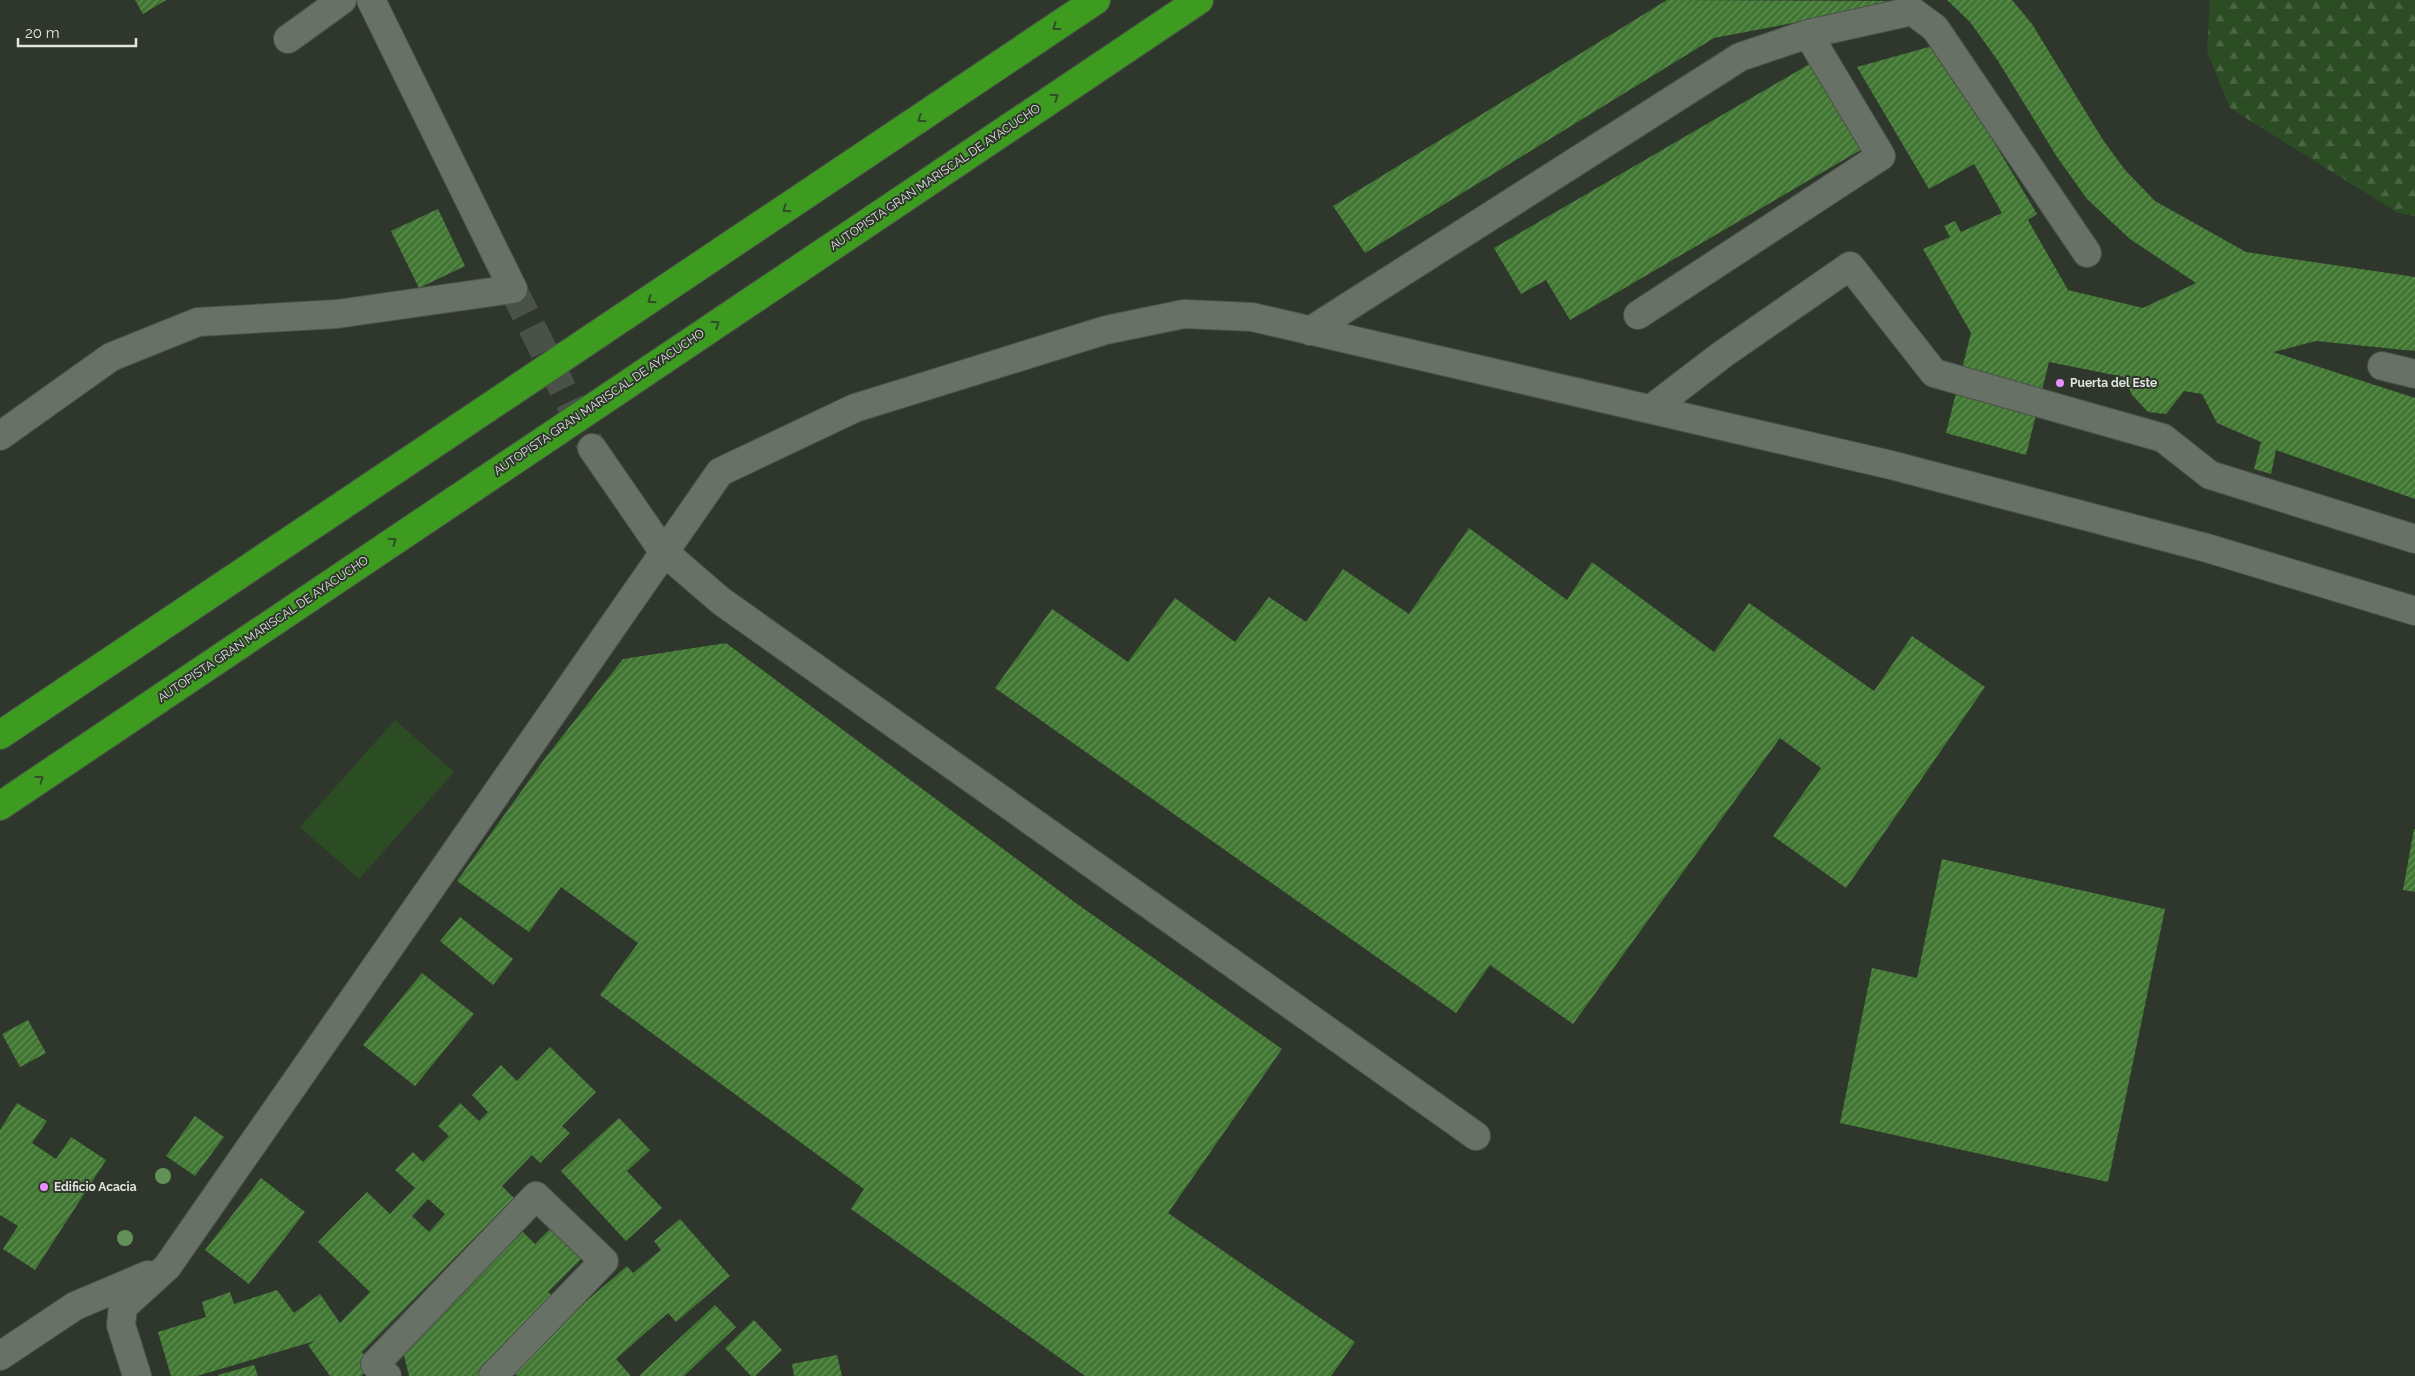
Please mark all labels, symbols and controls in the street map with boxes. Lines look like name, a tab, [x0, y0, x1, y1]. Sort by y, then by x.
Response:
scale bar	[18, 15, 135, 47]
one-way arrow	[1052, 21, 1061, 31]
text: 20 m	[25, 24, 60, 42]
one-way arrow	[1049, 93, 1058, 103]
street label: AUTOPISTA GRAN MARISCAL DE AYACUCHO	[827, 101, 1043, 253]
one-way arrow	[918, 113, 927, 122]
one-way arrow	[782, 203, 792, 212]
one-way arrow	[647, 293, 656, 303]
one-way arrow	[711, 320, 720, 330]
street label: AUTOPISTA GRAN MARISCAL DE AYACUCHO	[491, 326, 707, 478]
place label: Puerta del Este	[2070, 376, 2157, 390]
marker: Puerta del Este	[2054, 377, 2066, 389]
one-way arrow	[387, 538, 396, 547]
street label: AUTOPISTA GRAN MARISCAL DE AYACUCHO	[155, 553, 371, 705]
one-way arrow	[35, 776, 44, 785]
place label: Edificio Acacia	[54, 1180, 137, 1194]
marker: Edificio Acacia	[38, 1181, 50, 1193]

